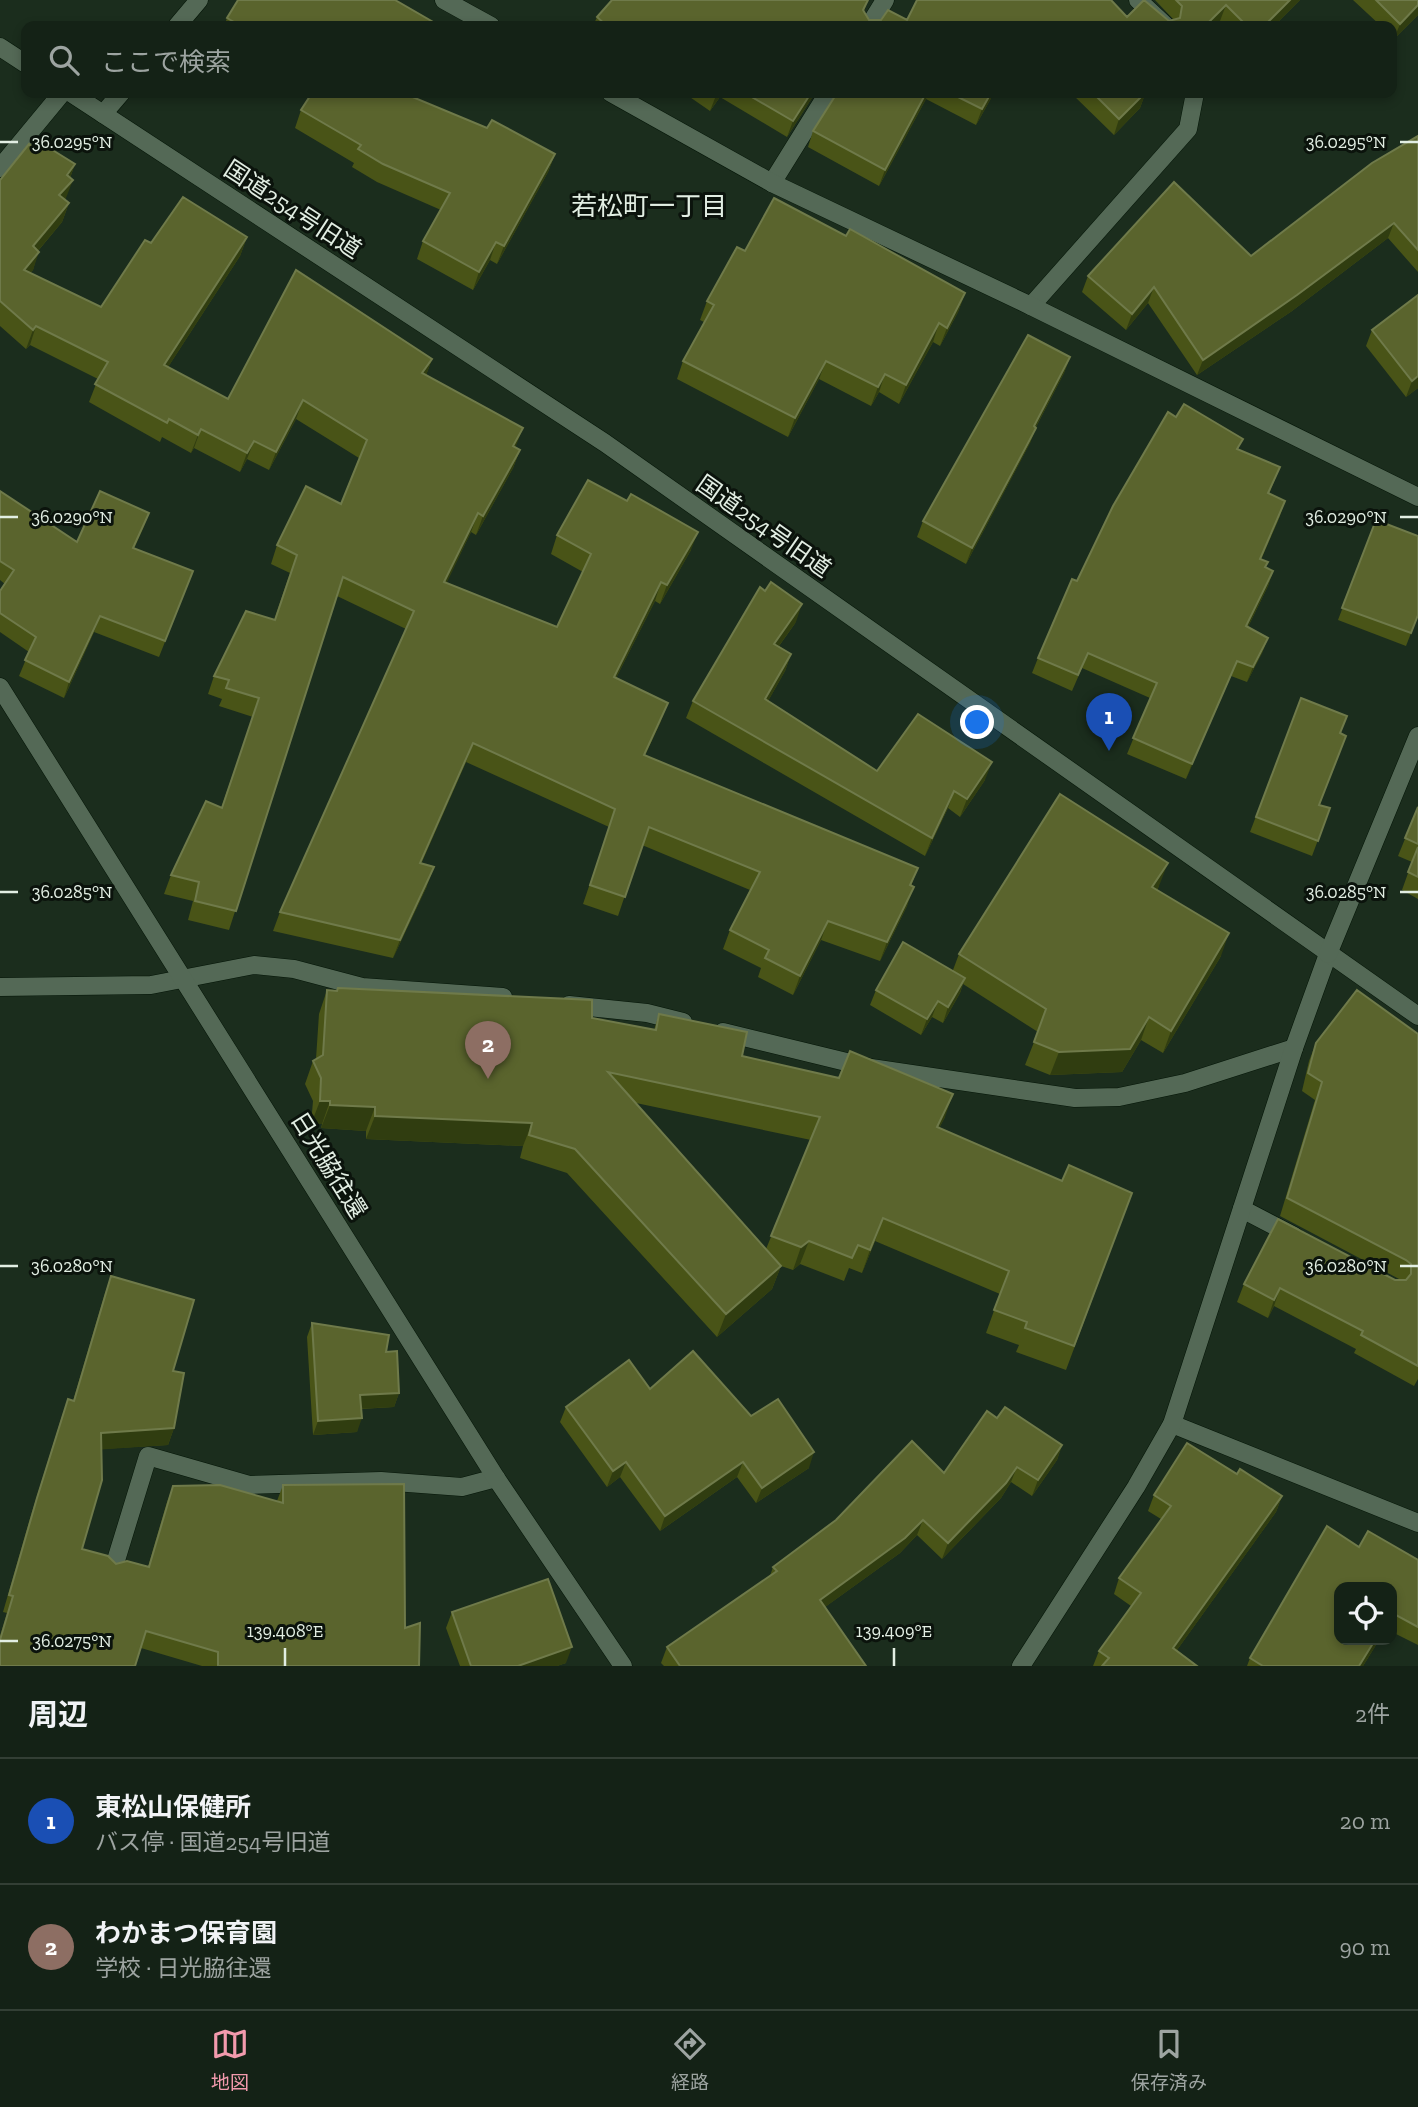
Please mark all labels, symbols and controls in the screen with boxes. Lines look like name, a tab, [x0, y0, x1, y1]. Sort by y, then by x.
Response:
search box	[21, 21, 1397, 98]
icon: search	[45, 41, 83, 79]
text: ここで検索	[101, 46, 231, 78]
text: 36.0295°N	[32, 131, 112, 153]
text: 36.0295°N	[1306, 131, 1386, 153]
street label: 国道254号旧道	[219, 154, 367, 264]
district label: 若松町一丁目	[571, 190, 727, 222]
street label: 国道254号旧道	[691, 469, 837, 583]
text: 36.0290°N	[31, 506, 113, 528]
text: 36.0290°N	[1305, 506, 1387, 528]
pin: 1	[1086, 693, 1132, 751]
your location	[960, 705, 994, 739]
text: 36.0285°N	[32, 881, 112, 903]
text: 36.0285°N	[1306, 881, 1386, 903]
pin: 2	[465, 1021, 511, 1079]
street label: 日光脇往還	[285, 1106, 373, 1224]
text: 36.0280°N	[31, 1255, 113, 1277]
text: 36.0280°N	[1305, 1255, 1387, 1277]
map controls	[1334, 1582, 1397, 1645]
button: locate	[1334, 1582, 1397, 1645]
text: 139.408°E	[247, 1620, 323, 1642]
text: 139.409°E	[856, 1620, 932, 1642]
text: 36.0275°N	[32, 1630, 112, 1652]
text: 周辺	[28, 1697, 88, 1733]
text: 2件	[1355, 1700, 1390, 1728]
text: 東松山保健所	[95, 1791, 251, 1823]
text: 1	[46, 1807, 56, 1835]
text: 20 m	[1340, 1807, 1390, 1835]
text: バス停 · 国道254号旧道	[95, 1828, 331, 1856]
text: わかまつ保育園	[95, 1917, 277, 1949]
text: 2	[45, 1933, 57, 1961]
text: 90 m	[1339, 1933, 1390, 1961]
text: 学校 · 日光脇往還	[95, 1954, 271, 1982]
tab: 地図	[211, 2025, 249, 2094]
tab: 経路	[671, 2025, 709, 2094]
tab: 保存済み	[1131, 2025, 1207, 2094]

